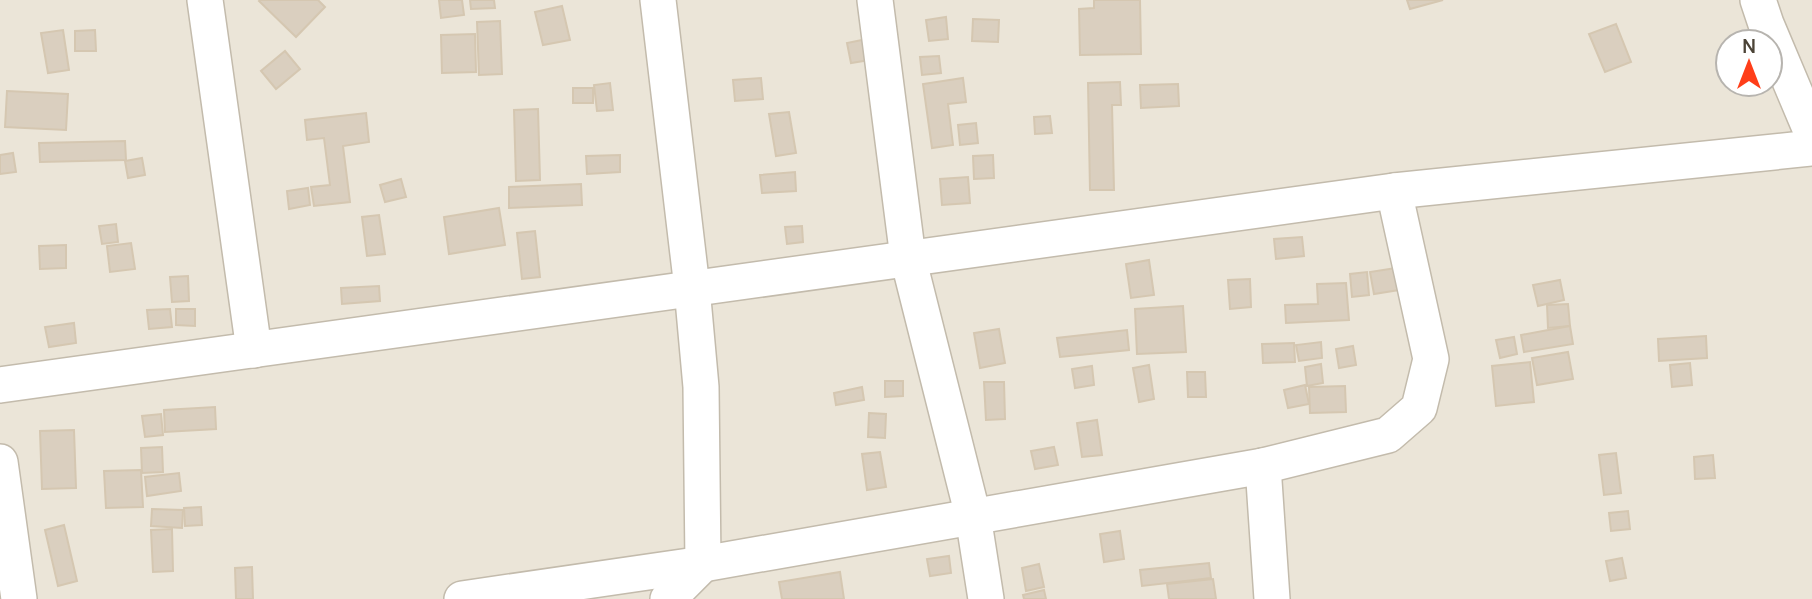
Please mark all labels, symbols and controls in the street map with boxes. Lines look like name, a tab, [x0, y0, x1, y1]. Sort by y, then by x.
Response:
north arrow	[1714, 28, 1784, 98]
text: N	[1742, 33, 1756, 59]

